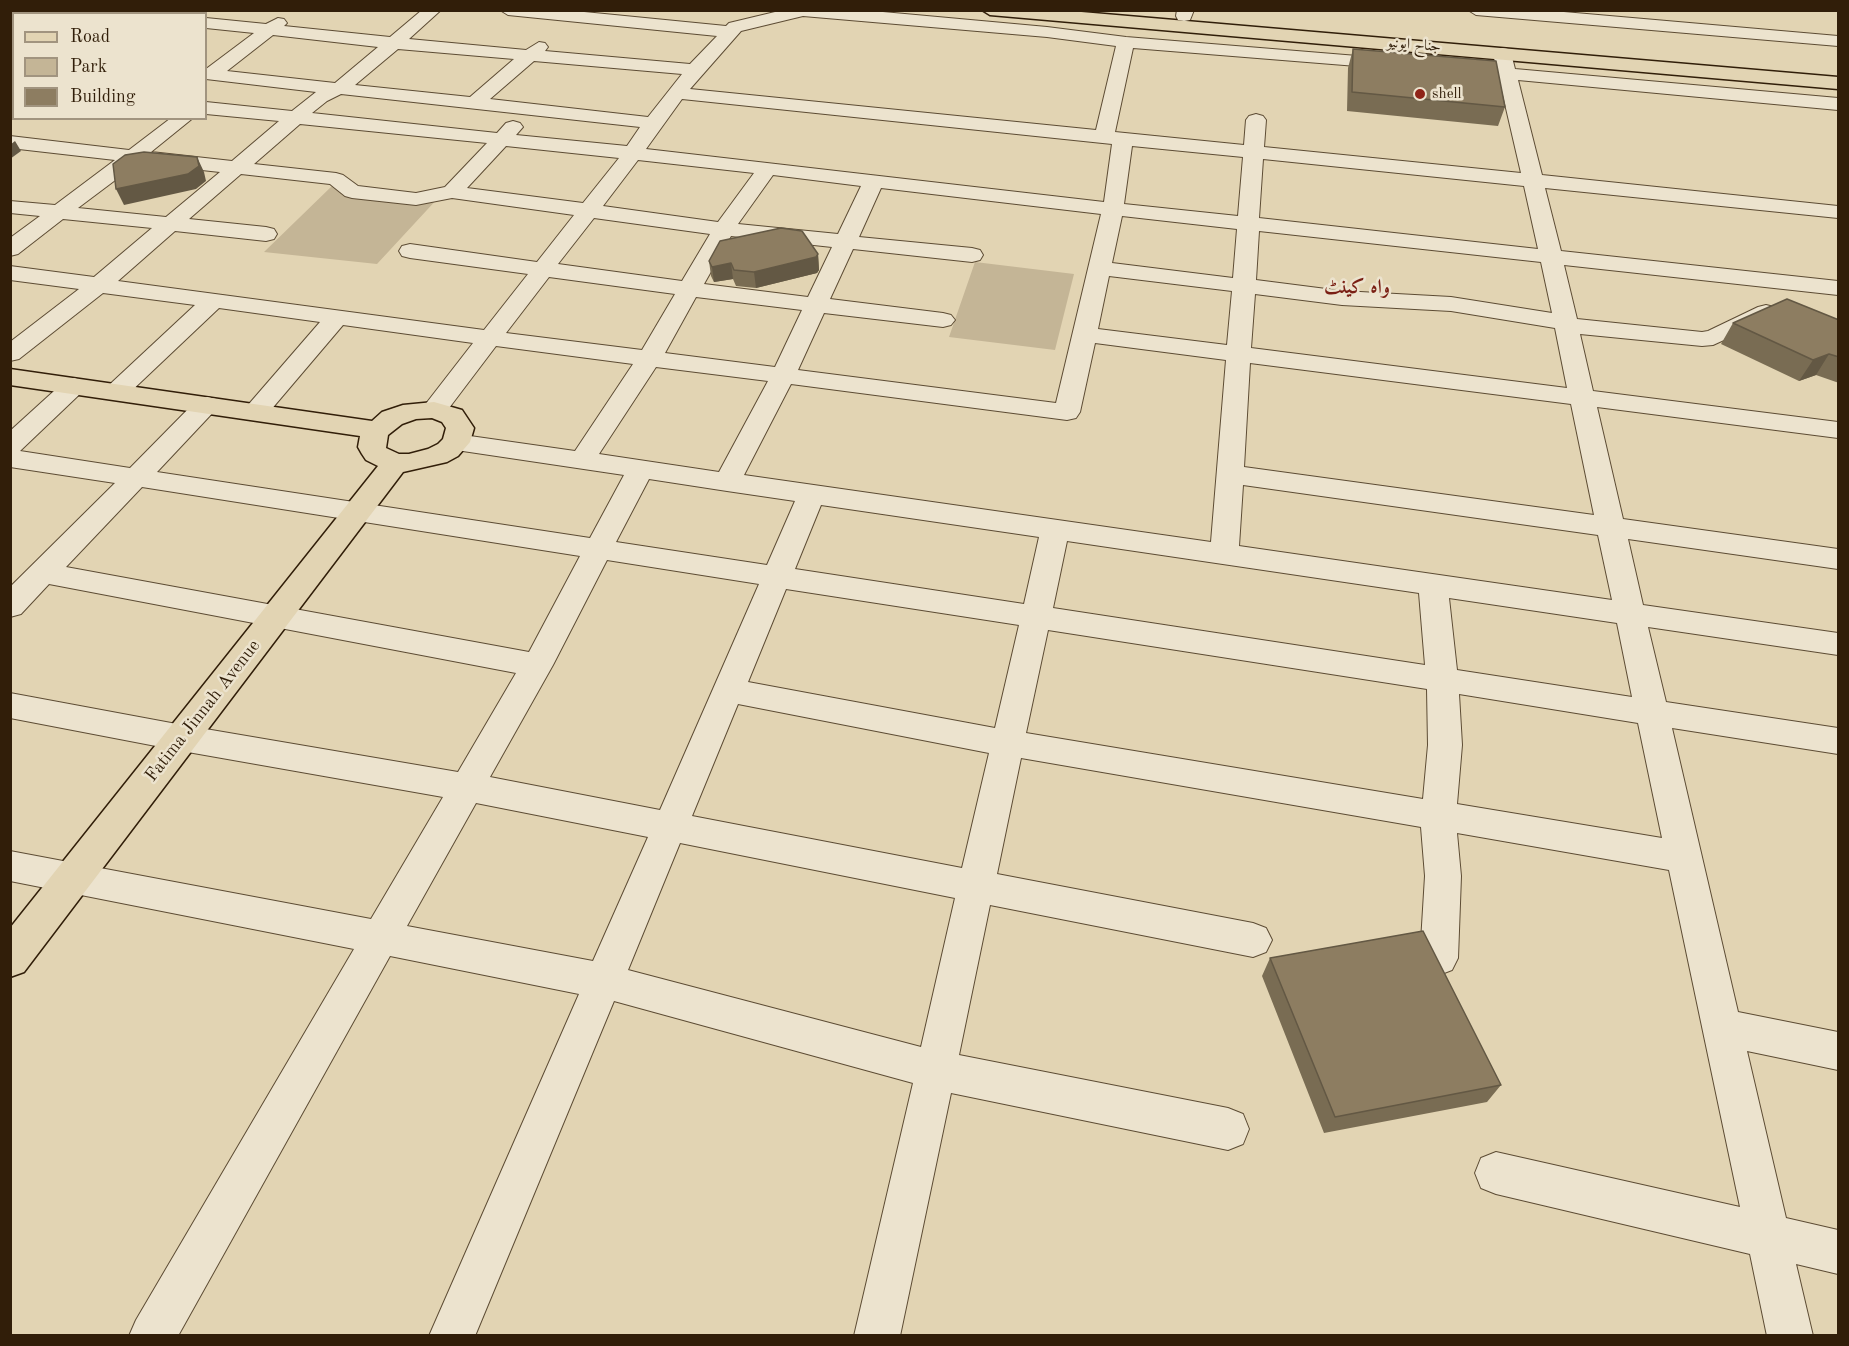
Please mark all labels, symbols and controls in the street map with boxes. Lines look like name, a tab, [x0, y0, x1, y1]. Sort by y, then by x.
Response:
legend	[12, 12, 207, 120]
text: Road	[70, 28, 110, 46]
street label: جناح ایونیو	[1386, 34, 1442, 56]
text: Park	[70, 58, 107, 76]
place label: shell	[1432, 85, 1462, 103]
marker: shell	[1413, 87, 1427, 101]
text: Building	[70, 88, 135, 106]
district label: واہ کینٹ	[1324, 276, 1390, 300]
street label: Fatima Jinnah Avenue	[141, 636, 265, 786]

